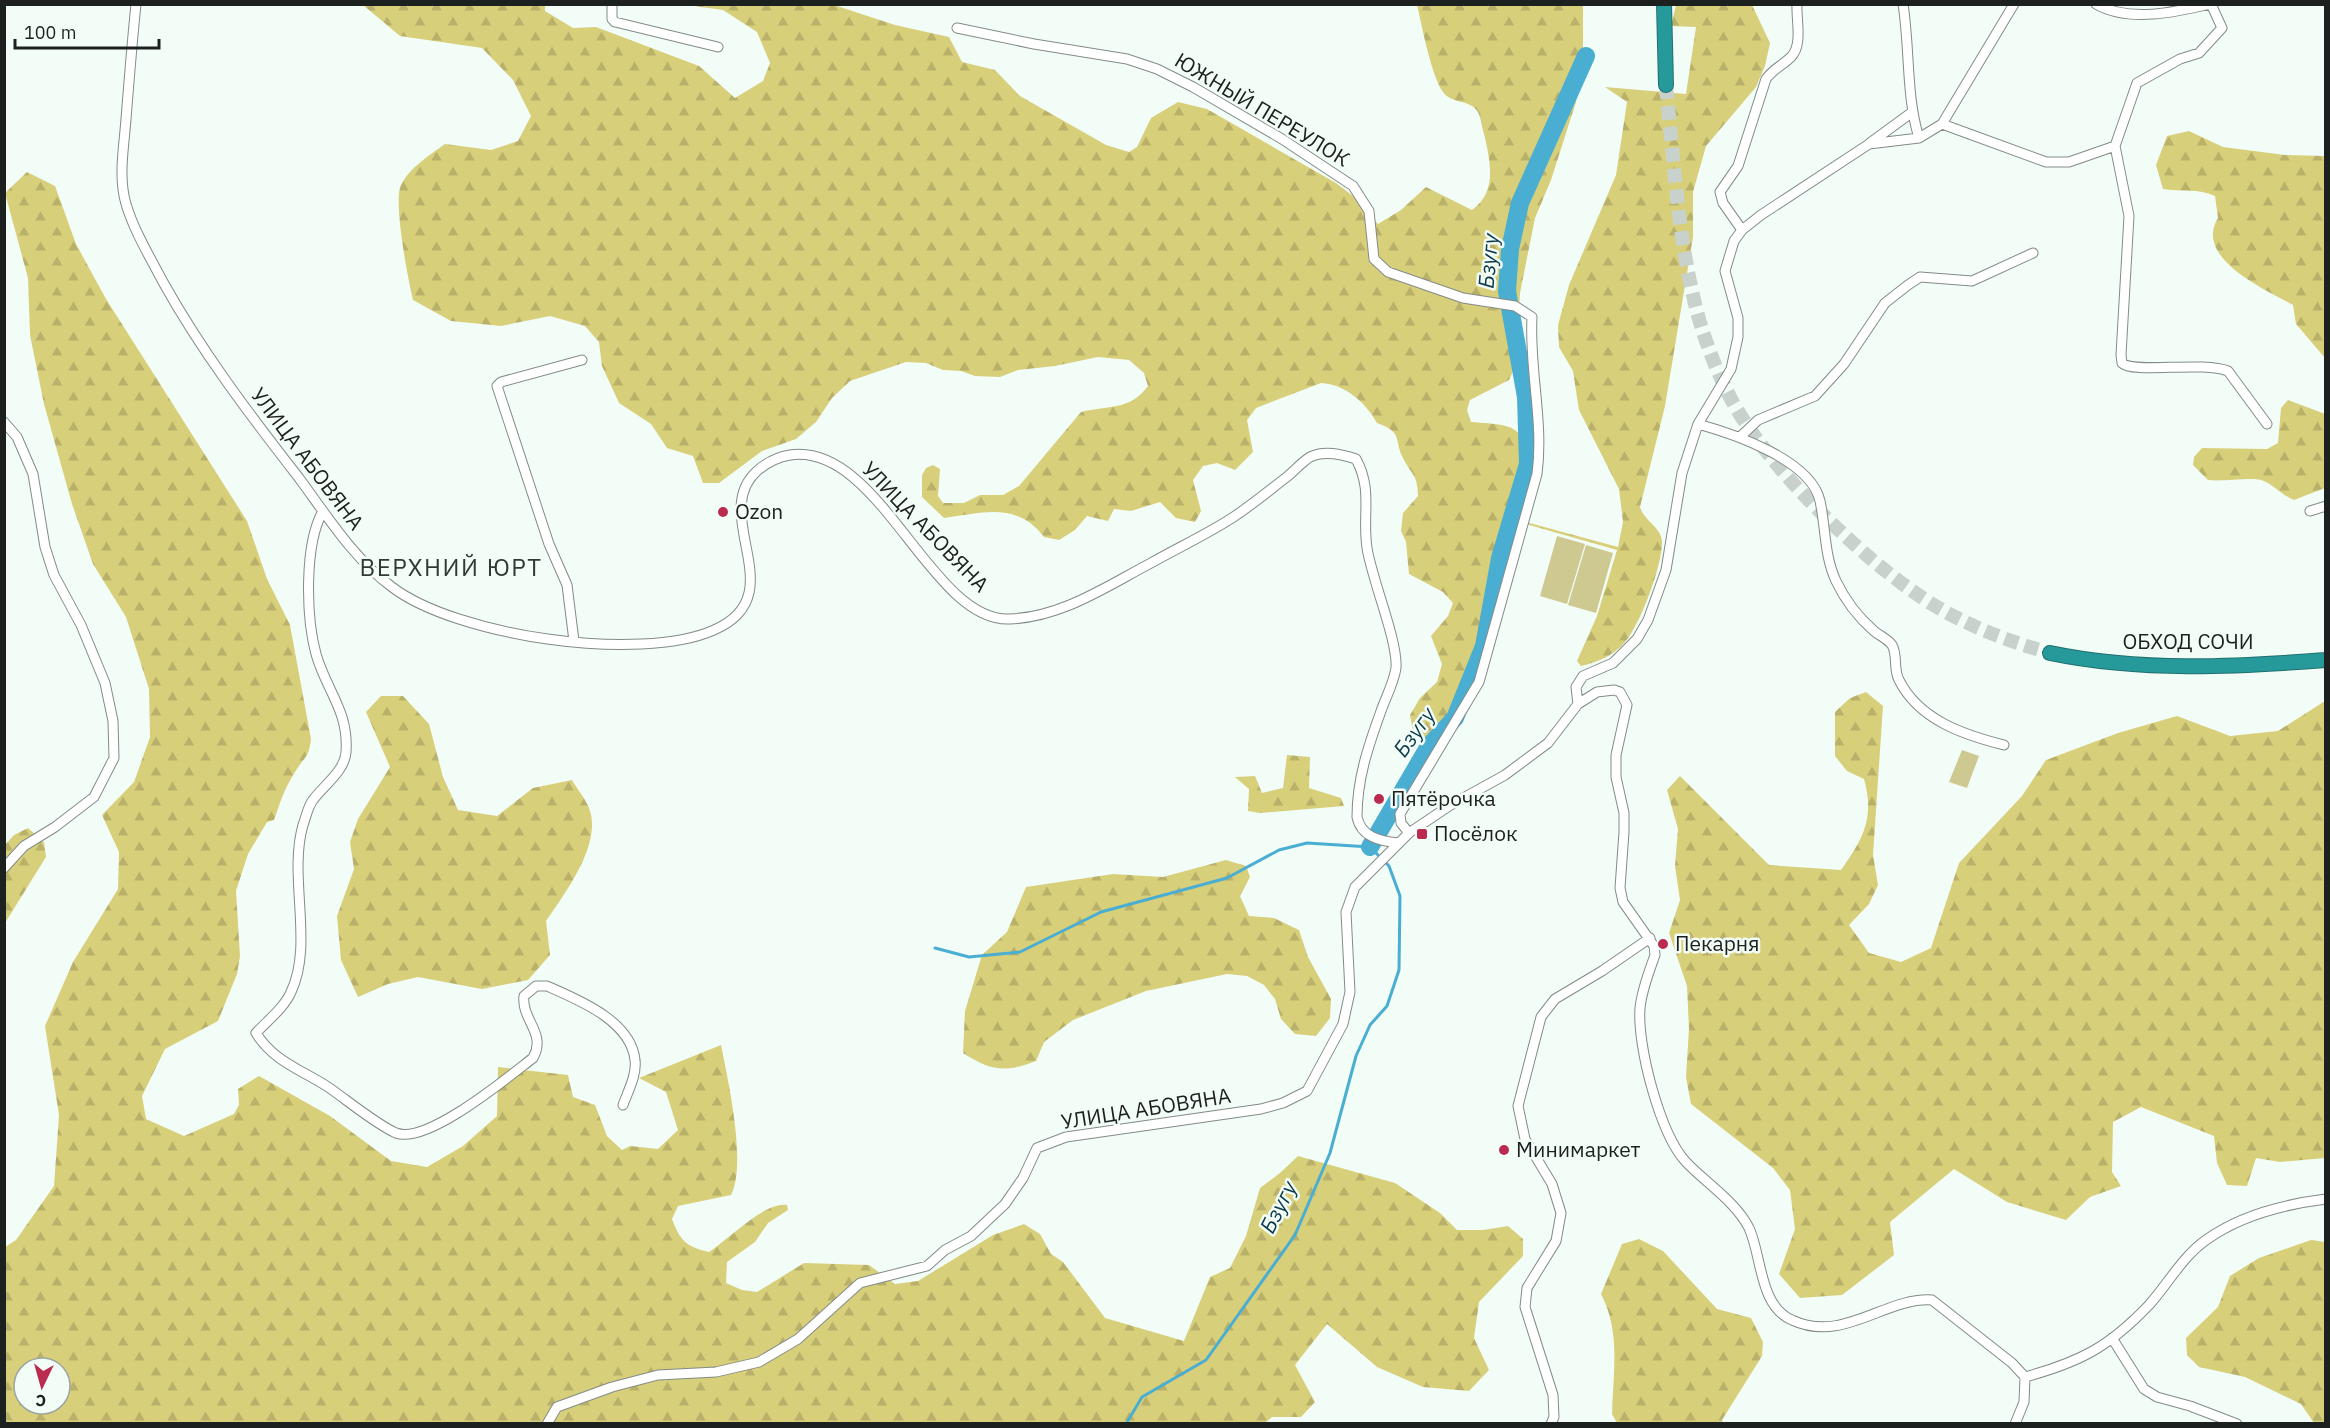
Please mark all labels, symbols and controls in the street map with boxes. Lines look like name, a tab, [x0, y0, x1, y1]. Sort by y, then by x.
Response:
scale bar	[15, 12, 159, 50]
text: 100 m	[24, 21, 76, 44]
street label: ЮЖНЫЙ ПЕРЕУЛОК	[1170, 46, 1355, 173]
water label: Бзугу	[1471, 231, 1504, 289]
street label: УЛИЦА АБОВЯНА	[245, 381, 371, 535]
street label: УЛИЦА АБОВЯНА	[856, 455, 995, 598]
place label: Ozon	[735, 497, 783, 525]
marker: Ozon	[716, 505, 730, 519]
district label: ВЕРХНИЙ ЮРТ	[360, 551, 542, 583]
street label: ОБХОД СОЧИ	[2122, 627, 2254, 655]
water label: Бзугу	[1386, 700, 1442, 762]
place label: Пятёрочка	[1391, 784, 1496, 812]
marker: Пятёрочка	[1372, 792, 1386, 806]
place label: Посёлок	[1434, 819, 1517, 847]
marker: Посёлок	[1415, 827, 1429, 841]
place label: Пекарня	[1675, 929, 1759, 957]
marker: Пекарня	[1656, 937, 1670, 951]
street label: УЛИЦА АБОВЯНА	[1059, 1081, 1233, 1135]
place label: Минимаркет	[1516, 1135, 1641, 1163]
marker: Минимаркет	[1497, 1143, 1511, 1157]
water label: Бзугу	[1252, 1175, 1304, 1238]
north arrow	[12, 1356, 72, 1416]
text: С	[35, 1391, 47, 1411]

